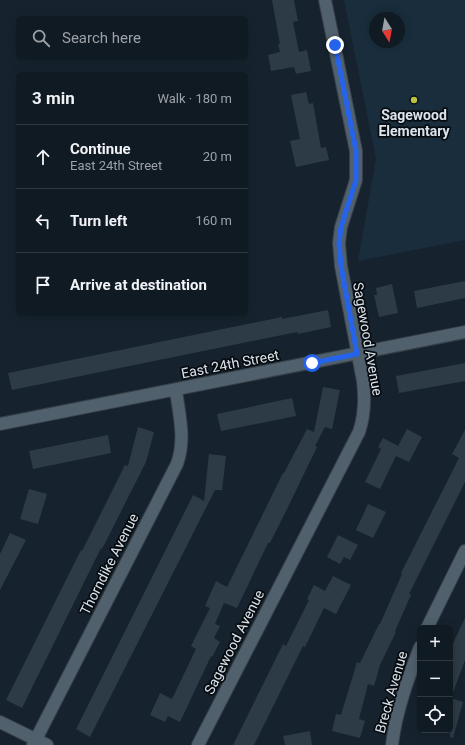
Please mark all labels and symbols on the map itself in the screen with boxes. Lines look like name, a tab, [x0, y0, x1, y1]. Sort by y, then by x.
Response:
north arrow	[369, 12, 405, 48]
route end	[326, 36, 344, 54]
marker: Sagewood Elementary	[409, 95, 419, 105]
place label: Sagewood Elementary	[378, 107, 451, 139]
street label: Sagewood Avenue	[350, 281, 386, 397]
street label: East 24th Street	[180, 347, 281, 381]
route start	[303, 354, 321, 372]
street label: Thorndike Avenue	[77, 511, 141, 617]
street label: Sagewood Avenue	[201, 587, 267, 697]
street label: Breck Avenue	[372, 649, 410, 735]

